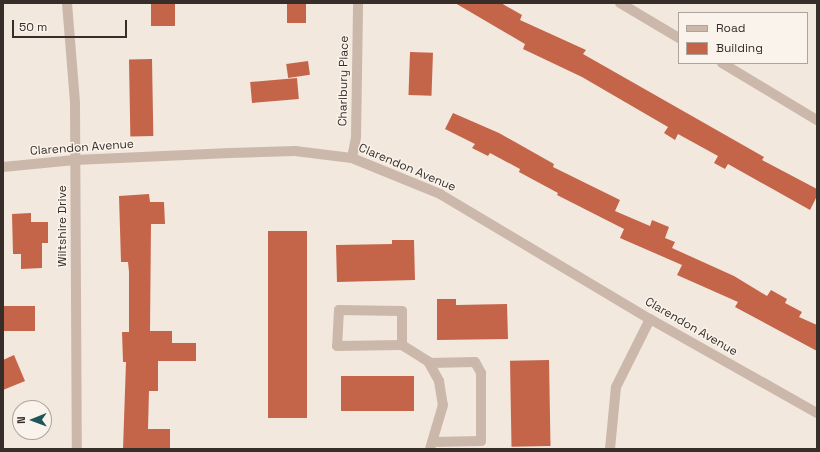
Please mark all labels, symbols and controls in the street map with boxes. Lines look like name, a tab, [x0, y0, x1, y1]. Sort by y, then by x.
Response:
scale bar	[14, 12, 129, 38]
legend	[678, 12, 808, 64]
text: 50 m	[19, 19, 47, 35]
text: Road	[716, 20, 745, 36]
street label: Charlbury Place	[336, 36, 352, 126]
text: Building	[716, 40, 763, 56]
street label: Clarendon Avenue	[29, 137, 135, 159]
street label: Clarendon Avenue	[356, 141, 458, 195]
street label: Wiltshire Drive	[56, 185, 70, 267]
street label: Clarendon Avenue	[642, 295, 740, 359]
north arrow	[12, 400, 52, 440]
text: N	[14, 416, 28, 424]

